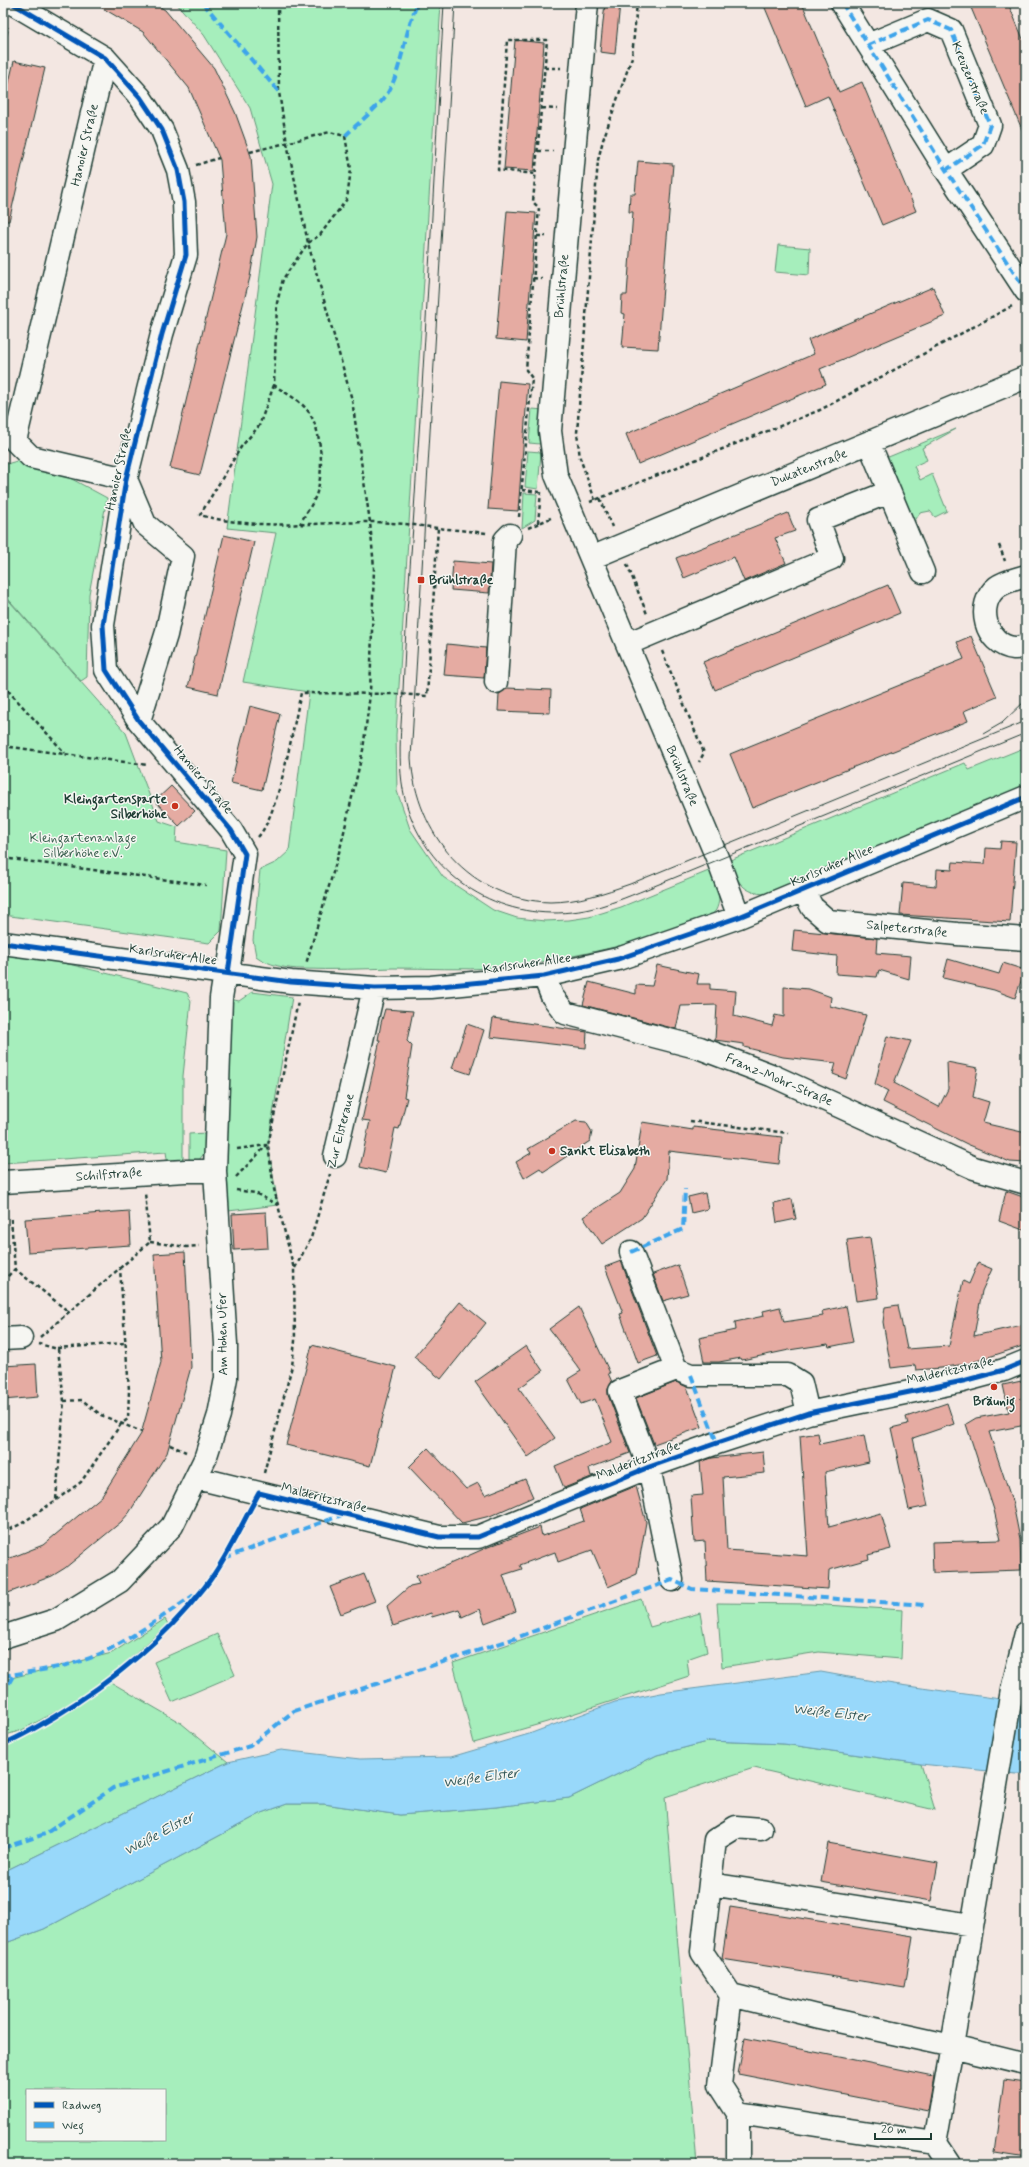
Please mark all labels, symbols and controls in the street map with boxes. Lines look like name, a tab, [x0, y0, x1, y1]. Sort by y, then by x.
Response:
street label: Kreuzerstraße	[947, 39, 993, 117]
street label: Hanoier Straße	[67, 102, 103, 188]
street label: Brühlstraße	[551, 253, 573, 319]
street label: Hanoier Straße	[102, 426, 136, 512]
street label: Dukatenstraße	[768, 445, 850, 491]
place label: Brühlstraße	[429, 572, 494, 589]
marker: Brühlstraße	[416, 575, 426, 585]
street label: Hanoier Straße	[169, 742, 237, 818]
street label: Brühlstraße	[662, 743, 702, 809]
place label: Kleingartensparte Silberhöhe	[64, 791, 168, 823]
marker: Kleingartensparte Silberhöhe	[170, 801, 180, 811]
park label: Kleingartenanlage Silberhöhe e.V.	[30, 830, 137, 862]
street label: Karlsruher Allee	[788, 841, 876, 891]
street label: Salpeterstraße	[866, 916, 948, 942]
street label: Karlsruher Allee	[128, 940, 218, 970]
street label: Karlsruher Allee	[482, 949, 572, 979]
street label: Franz-Mohr-Straße	[723, 1050, 835, 1110]
street label: Zur Elsteraue	[323, 1092, 359, 1170]
place label: Sankt Elisabeth	[560, 1143, 650, 1160]
marker: Sankt Elisabeth	[547, 1146, 557, 1156]
street label: Schilfstraße	[75, 1164, 143, 1186]
street label: Am Hohen Ufer	[214, 1291, 232, 1376]
street label: Malderitzstraße	[905, 1353, 995, 1389]
marker: Bräunig	[989, 1382, 999, 1392]
place label: Bräunig	[973, 1393, 1015, 1413]
street label: Malderitzstraße	[594, 1437, 682, 1485]
street label: Malderitzstraße	[279, 1479, 369, 1517]
water label: Weiße Elster	[792, 1700, 872, 1726]
water label: Weiße Elster	[442, 1763, 522, 1792]
water label: Weiße Elster	[121, 1807, 199, 1860]
legend	[26, 2089, 166, 2141]
text: Radweg	[62, 2098, 101, 2114]
scale bar	[875, 2115, 931, 2141]
text: Weg	[62, 2118, 84, 2135]
text: 20 m	[881, 2122, 907, 2138]

